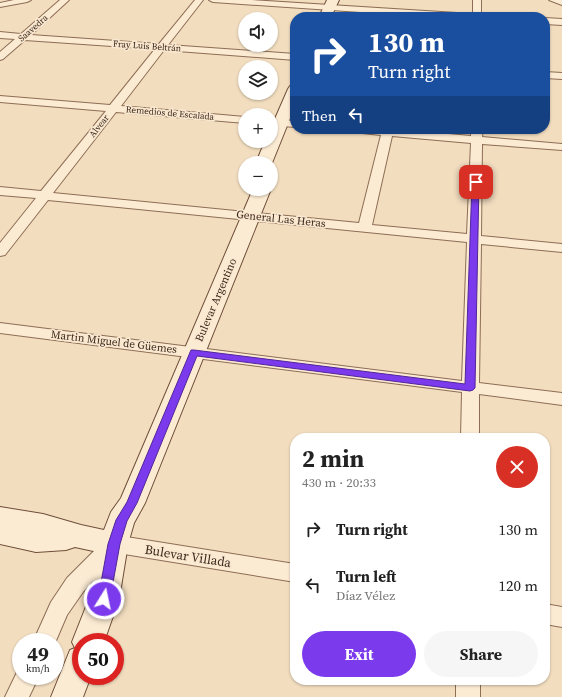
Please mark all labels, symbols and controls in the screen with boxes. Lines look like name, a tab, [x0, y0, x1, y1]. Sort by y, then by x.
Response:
street label: Saavedra	[16, 11, 51, 44]
map controls	[238, 12, 278, 196]
button: sound	[238, 12, 278, 52]
text: 130 m	[368, 23, 445, 61]
icon: right	[302, 28, 354, 80]
street label: Fray Luis Beltrán	[112, 38, 182, 54]
text: Turn right	[368, 59, 450, 84]
button: layers	[238, 60, 278, 100]
street label: Remedios de Escalada	[125, 103, 215, 123]
icon: left	[345, 104, 367, 126]
text: Then	[302, 105, 337, 126]
button: +	[238, 108, 278, 148]
street label: Alvear	[86, 112, 112, 140]
button: −	[238, 156, 278, 196]
pin	[459, 165, 493, 199]
icon: arrive	[465, 171, 487, 193]
street label: General Las Heras	[236, 207, 327, 231]
street label: Bulevar Argentino	[192, 256, 240, 344]
street label: Martin Miguel de Güemes	[50, 327, 178, 357]
text: 2 min	[302, 442, 364, 475]
button: close	[496, 446, 538, 488]
text: 430 m · 20:33	[302, 474, 376, 491]
icon: right	[302, 518, 324, 540]
text: Turn right	[336, 519, 408, 540]
text: 130 m	[498, 519, 538, 540]
street label: Bulevar Villada	[144, 541, 233, 571]
text: Turn left	[336, 566, 396, 587]
icon: left	[302, 574, 324, 596]
text: 120 m	[498, 575, 538, 596]
position arrow	[83, 578, 125, 620]
text: Díaz Vélez	[336, 587, 395, 604]
button: Exit	[302, 631, 416, 677]
button: Share	[424, 631, 538, 677]
speed limit sign: 50	[72, 633, 124, 685]
text: 49	[27, 640, 49, 668]
text: km/h	[26, 662, 50, 675]

